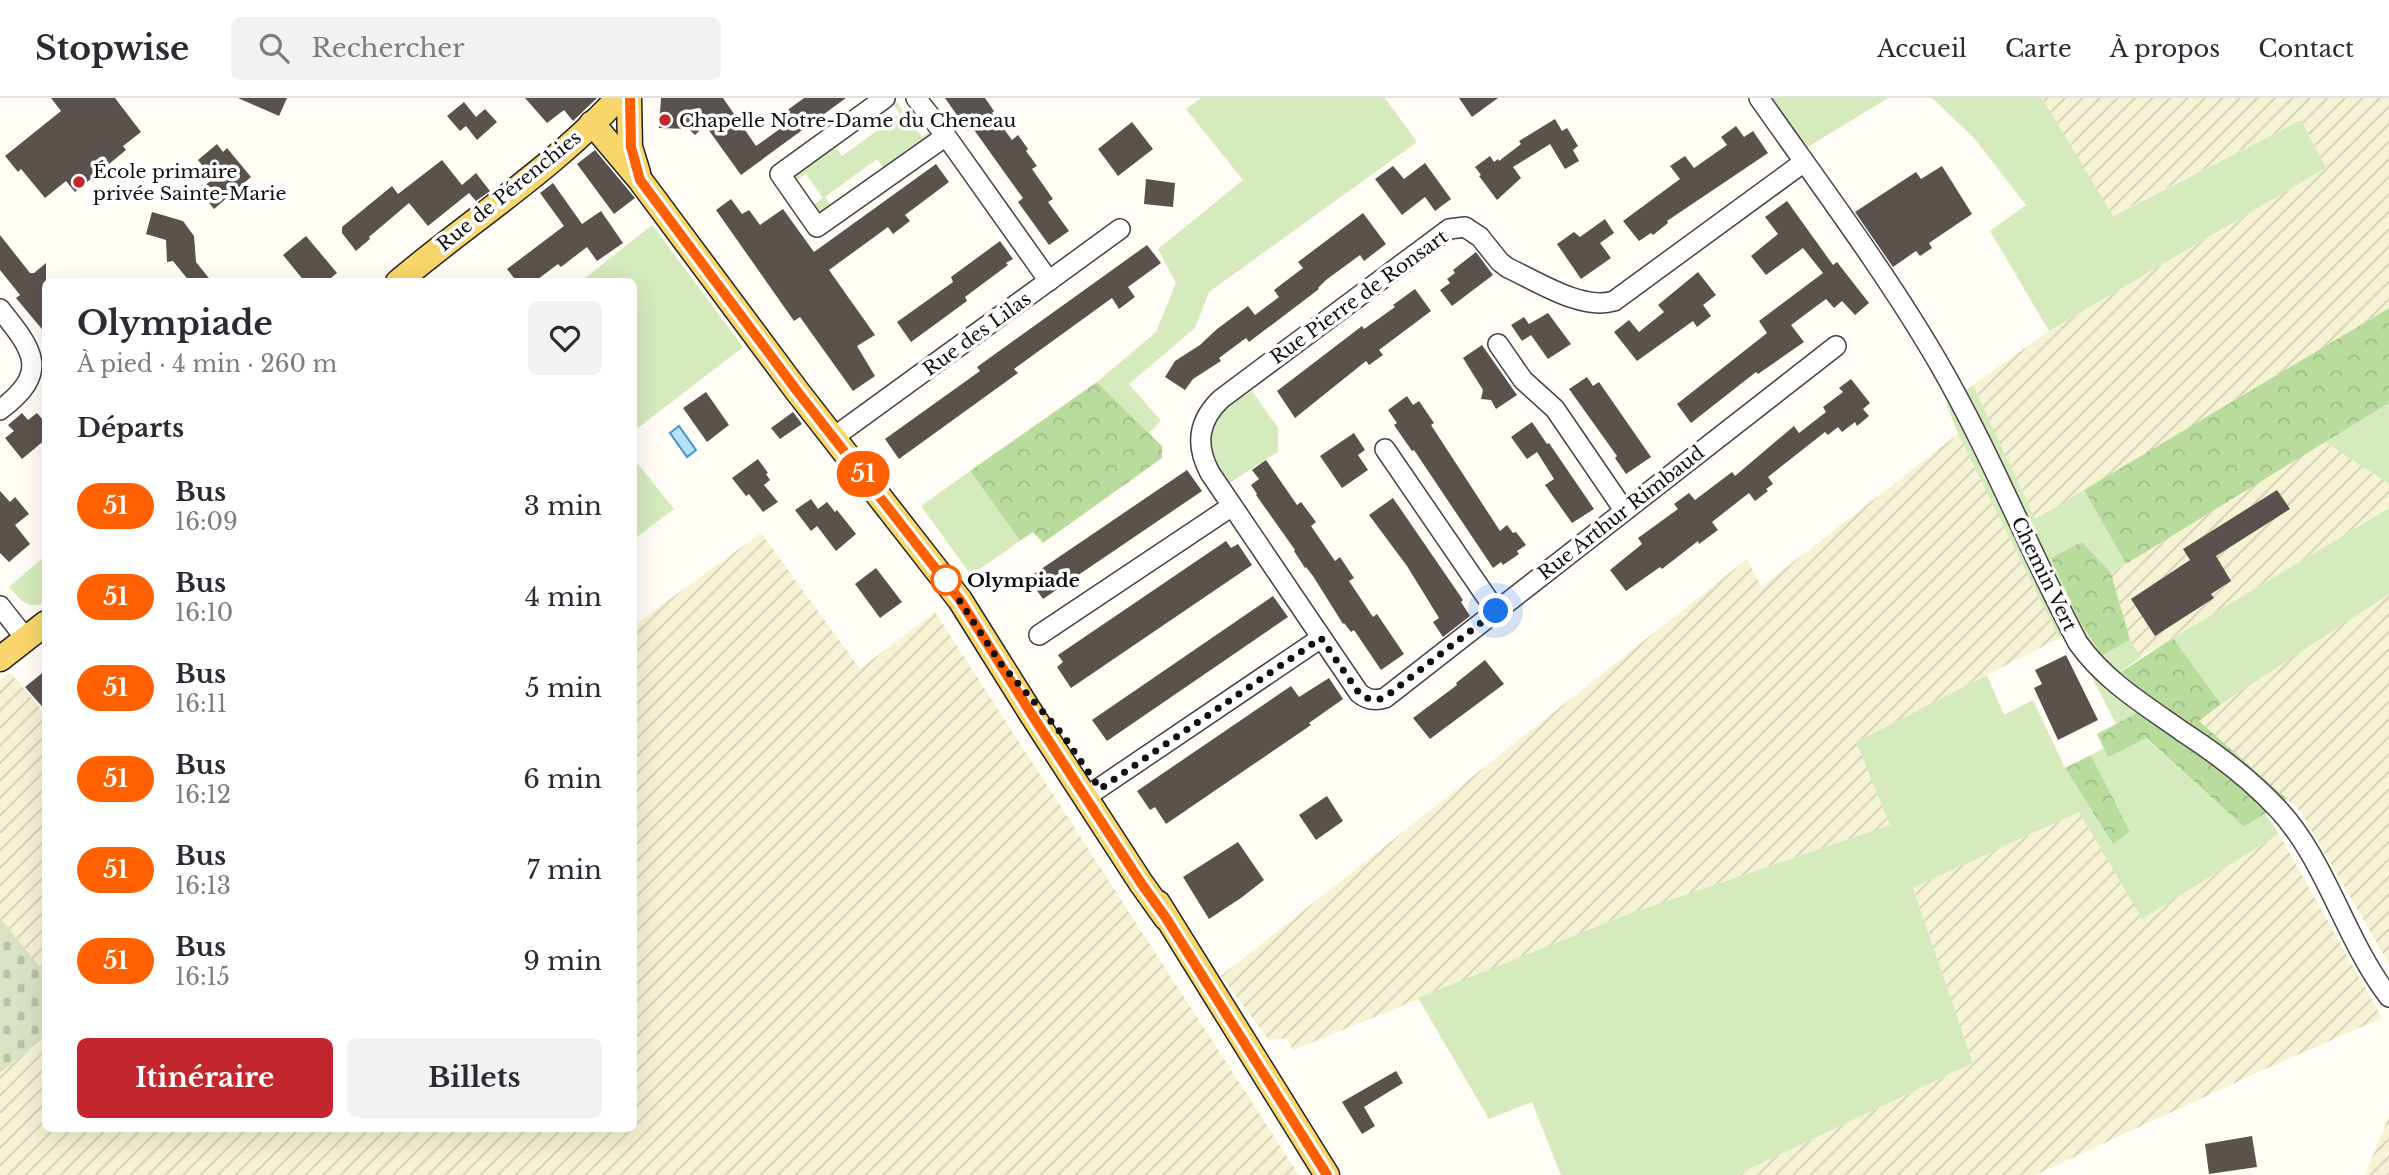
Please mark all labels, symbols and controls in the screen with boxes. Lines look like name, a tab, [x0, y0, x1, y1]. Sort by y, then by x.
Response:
search box	[231, 17, 721, 80]
text: Stopwise	[35, 28, 189, 69]
icon: search	[255, 29, 293, 67]
text: Rechercher	[311, 32, 465, 64]
text: Accueil	[1877, 34, 1967, 63]
text: Carte	[2005, 34, 2072, 63]
text: À propos	[2110, 34, 2220, 63]
text: Contact	[2258, 34, 2354, 63]
place label: Chapelle Notre-Dame du Cheneau	[679, 109, 1016, 132]
marker: Chapelle Notre-Dame du Cheneau	[657, 112, 673, 128]
street label: Rue de Pérenchies	[432, 126, 586, 256]
place label: École primaire privée Sainte-Marie	[93, 160, 286, 205]
marker: École primaire privée Sainte-Marie	[71, 174, 87, 190]
street label: Rue Pierre de Ronsart	[1266, 224, 1453, 369]
street label: Rue des Lilas	[919, 287, 1035, 381]
button: heart	[528, 301, 602, 375]
text: Olympiade	[77, 303, 273, 344]
text: À pied · 4 min · 260 m	[77, 350, 337, 378]
text: Départs	[77, 412, 184, 444]
street label: Rue Arthur Rimbaud	[1533, 441, 1709, 585]
line badge: 51	[832, 451, 894, 497]
text: 51	[851, 459, 875, 488]
text: Bus	[175, 476, 226, 508]
text: 3 min	[524, 490, 602, 522]
text: 51	[103, 491, 128, 520]
text: 16:09	[175, 508, 238, 536]
street label: Chemin Vert	[2006, 513, 2082, 636]
marker: Olympiade	[931, 565, 961, 595]
text: Bus	[175, 567, 226, 599]
place label: Olympiade	[967, 569, 1080, 592]
text: 4 min	[525, 581, 602, 613]
text: 51	[103, 582, 128, 611]
your location	[1478, 593, 1513, 628]
text: 16:10	[175, 599, 233, 627]
text: Bus	[175, 658, 226, 690]
text: 5 min	[525, 672, 602, 704]
text: 51	[103, 673, 128, 702]
text: 16:11	[175, 690, 227, 718]
text: Bus	[175, 749, 226, 781]
text: 6 min	[523, 763, 602, 795]
text: 51	[103, 764, 128, 793]
text: 16:12	[175, 781, 231, 809]
text: Bus	[175, 840, 226, 872]
text: 7 min	[527, 854, 602, 886]
text: 51	[103, 855, 128, 884]
text: 16:13	[175, 872, 231, 900]
text: Bus	[175, 931, 226, 963]
text: 9 min	[523, 945, 602, 977]
text: 51	[103, 946, 128, 975]
text: 16:15	[175, 963, 230, 991]
button: Itinéraire	[77, 1038, 333, 1118]
button: Billets	[347, 1038, 602, 1118]

